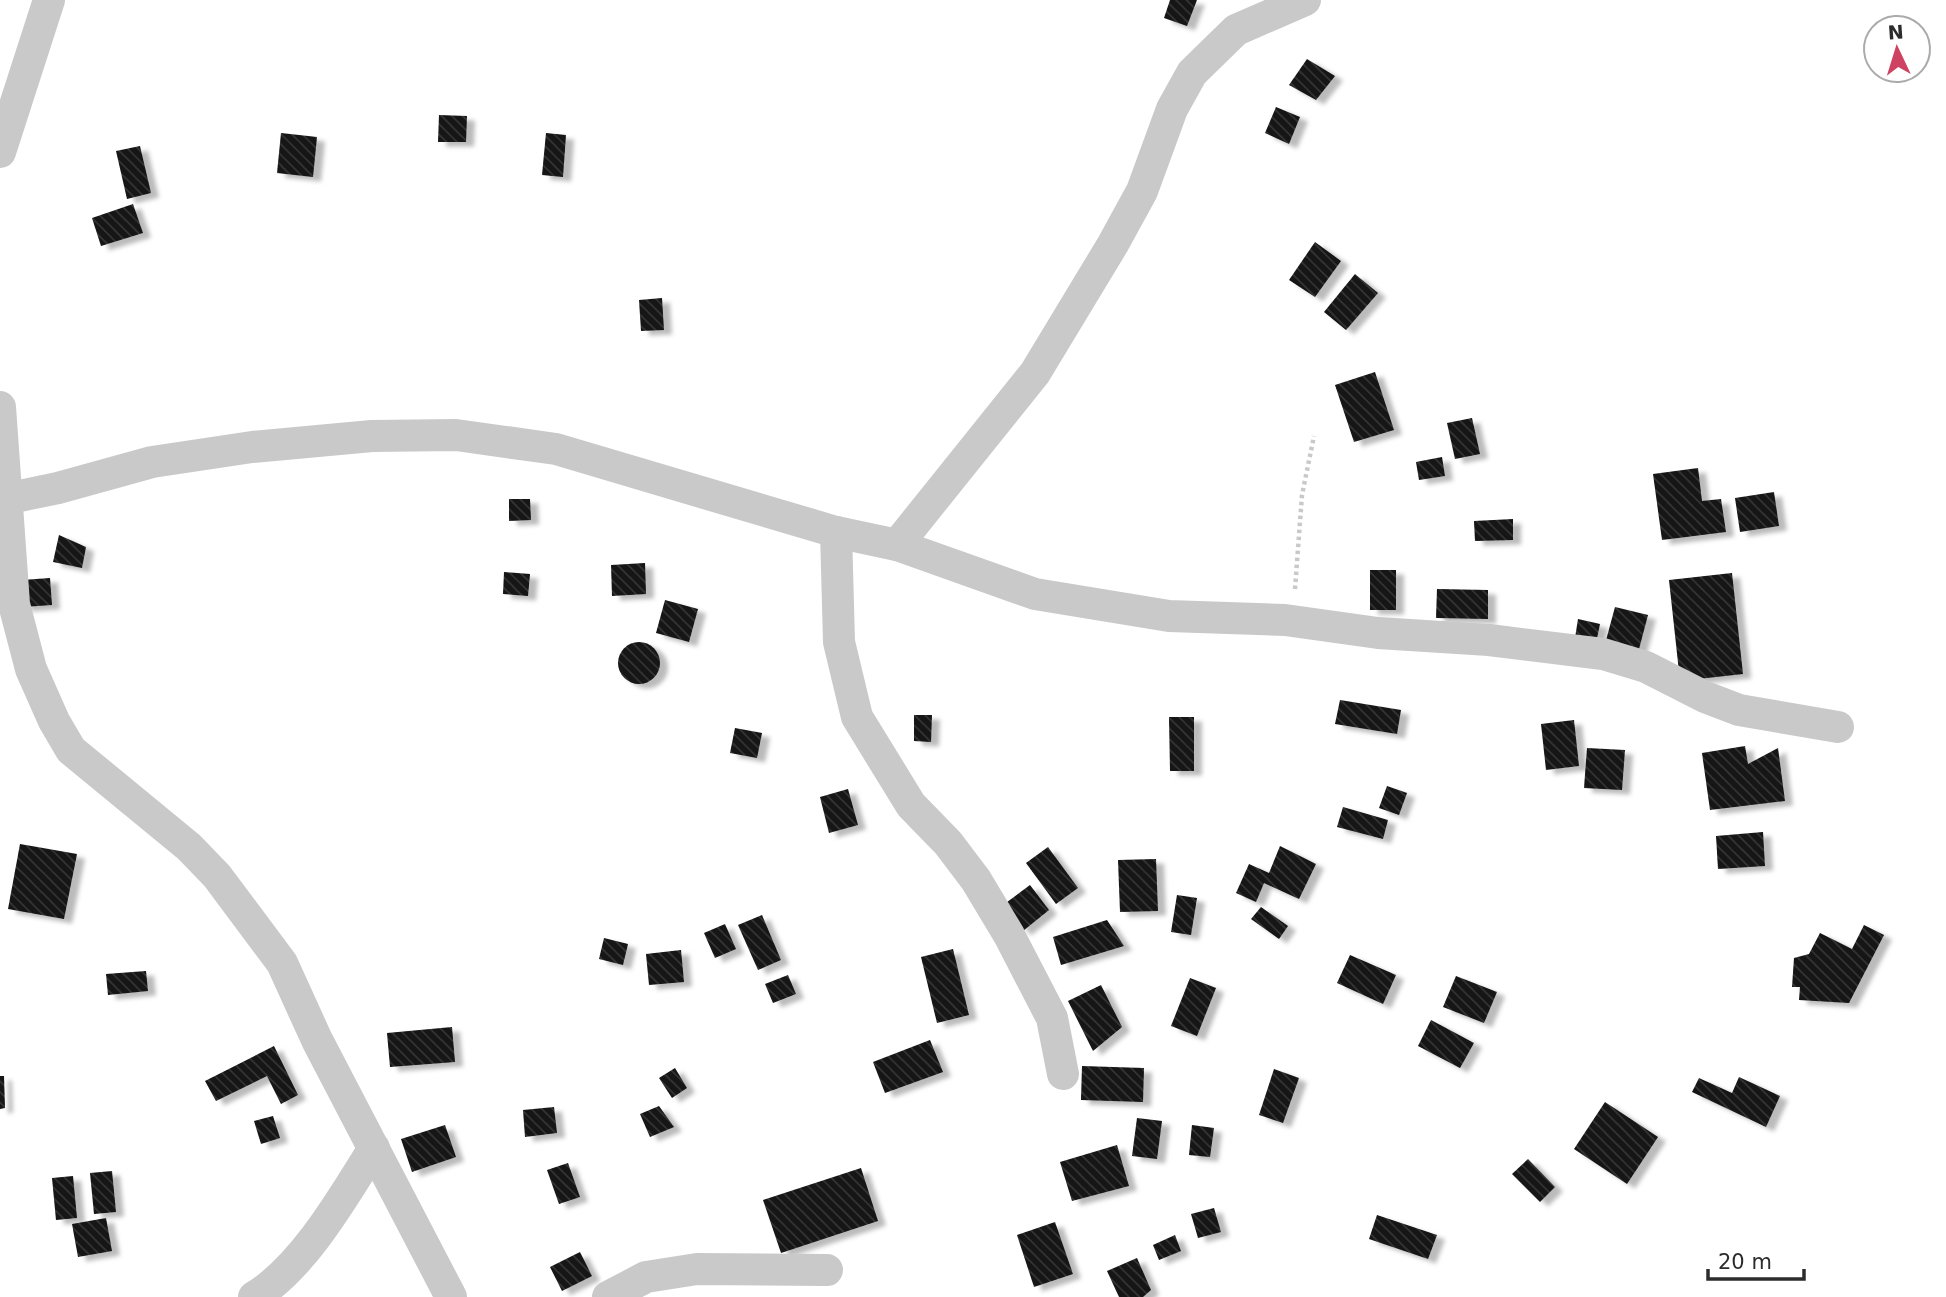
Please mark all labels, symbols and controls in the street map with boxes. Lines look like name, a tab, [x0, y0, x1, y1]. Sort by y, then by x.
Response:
north arrow	[1862, 14, 1932, 84]
text: N	[1887, 21, 1905, 44]
scale bar	[1708, 1238, 1804, 1282]
text: 20 m	[1718, 1250, 1772, 1274]

